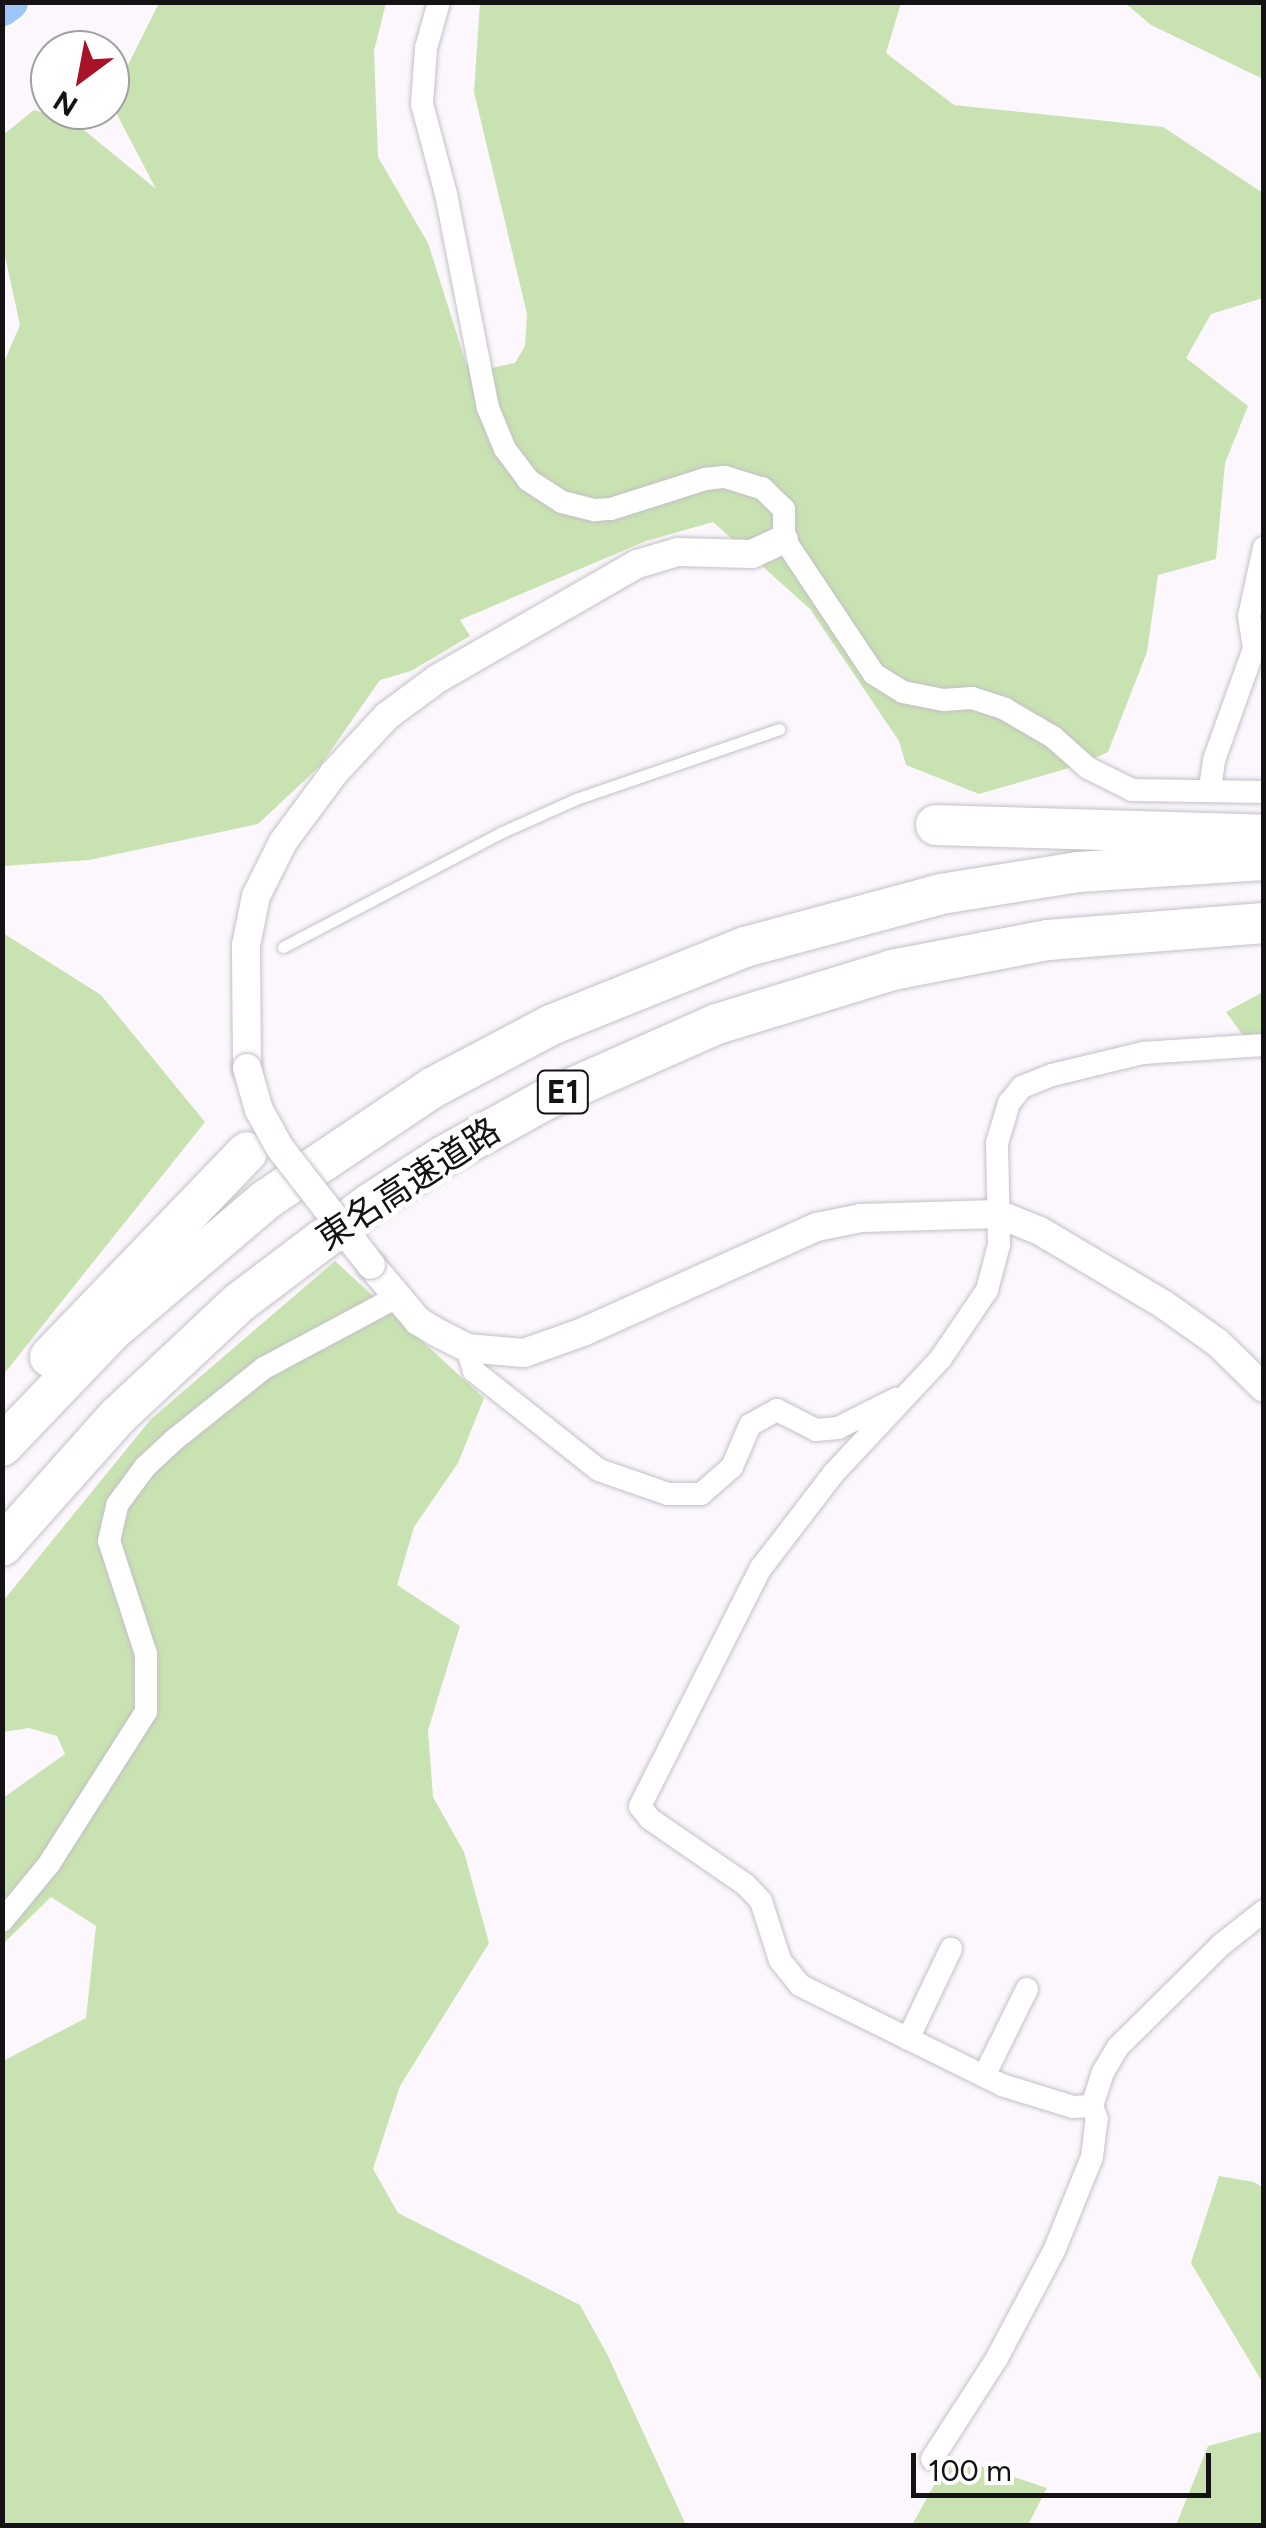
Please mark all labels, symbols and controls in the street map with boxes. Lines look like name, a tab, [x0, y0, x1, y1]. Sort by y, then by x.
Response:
north arrow	[30, 30, 130, 130]
text: N	[47, 84, 83, 124]
road number: E1	[536, 1065, 590, 1119]
street label: 東名高速道路	[309, 1109, 507, 1259]
scale bar	[916, 2433, 1216, 2495]
text: 100 m	[928, 2452, 1012, 2489]

